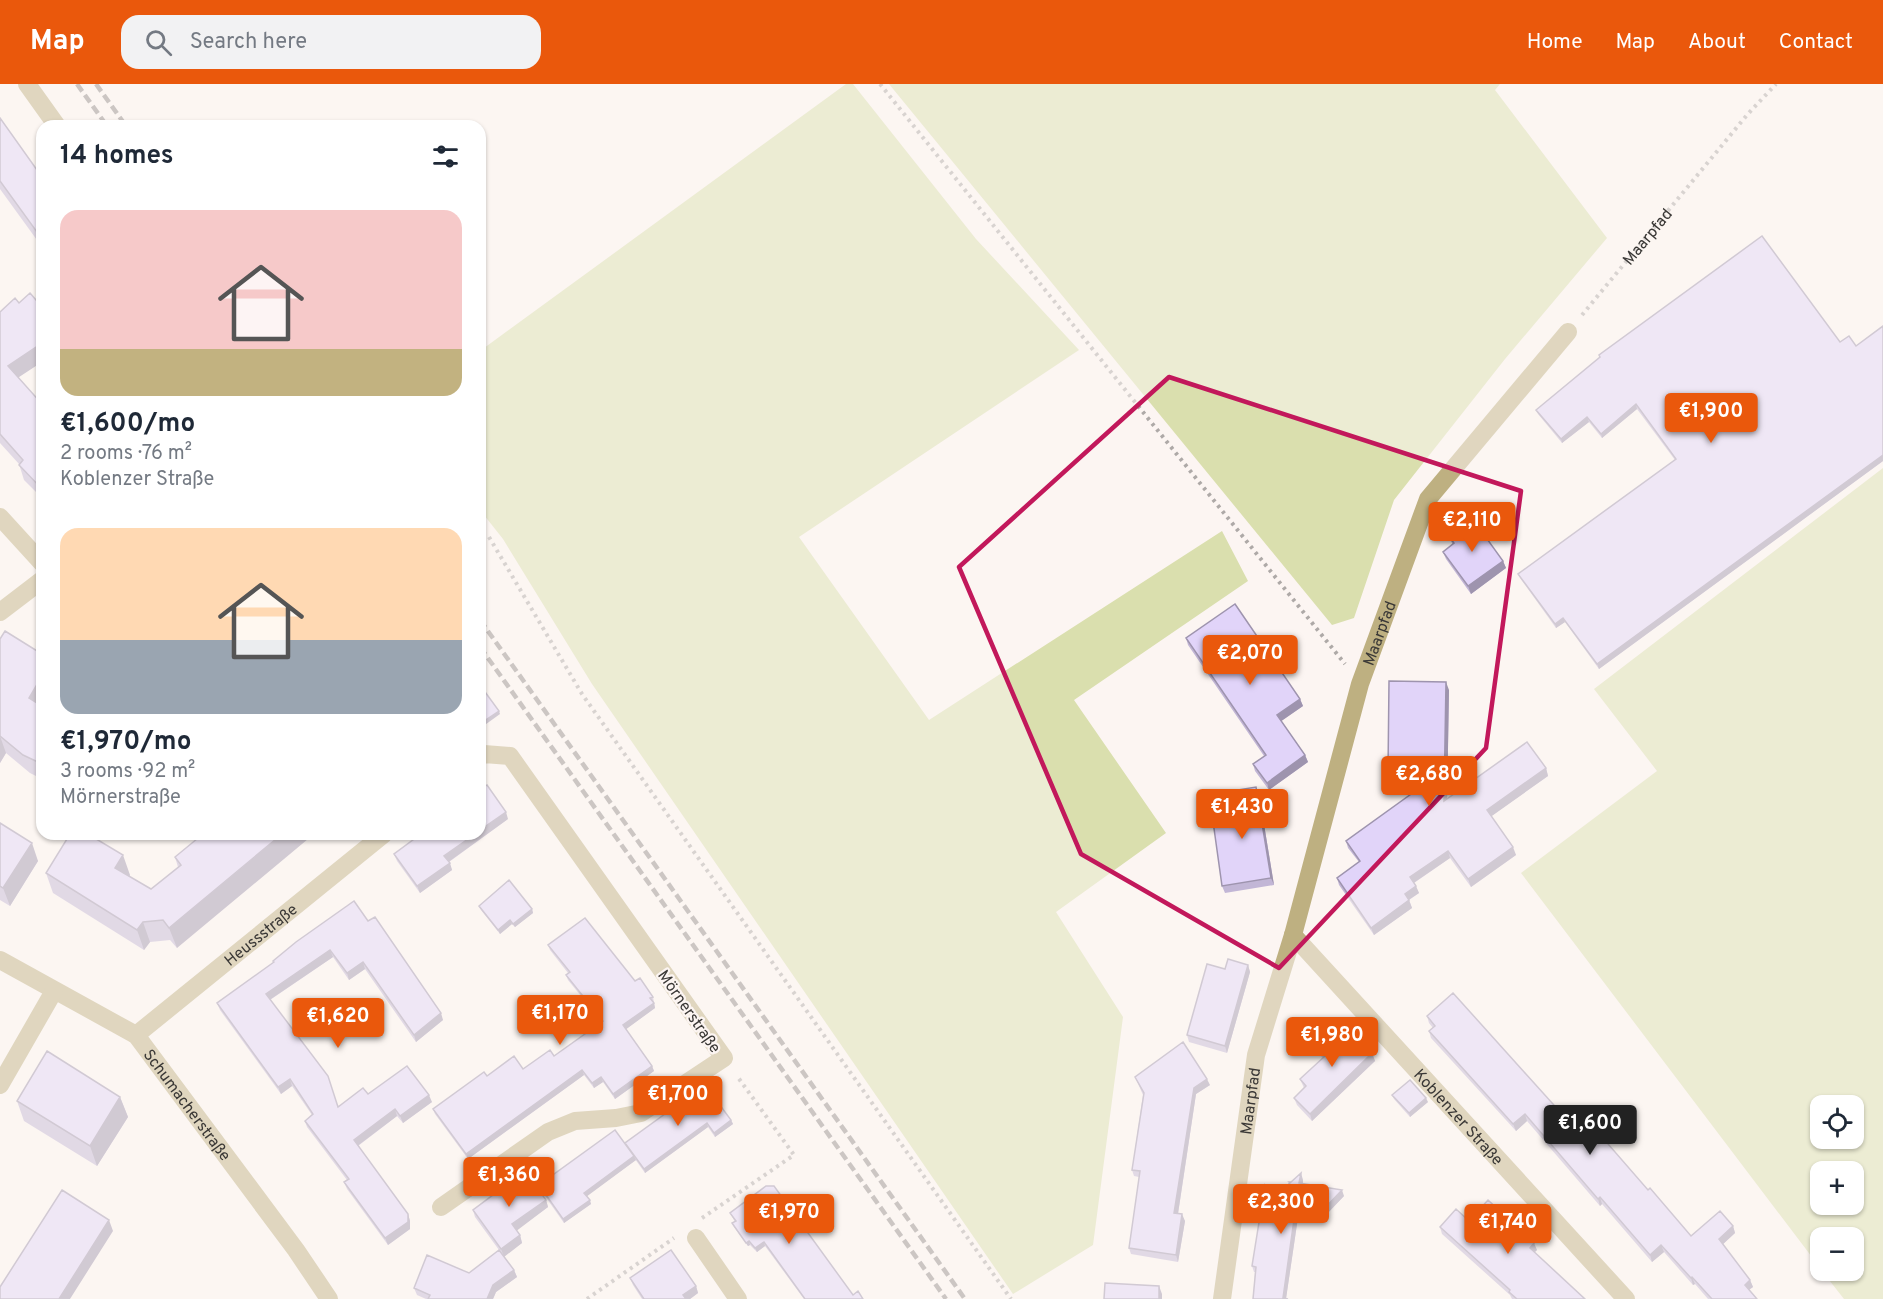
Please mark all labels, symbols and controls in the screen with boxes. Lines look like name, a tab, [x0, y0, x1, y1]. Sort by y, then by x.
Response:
search box	[121, 15, 541, 69]
text: Map	[30, 24, 85, 60]
icon: search	[142, 26, 175, 59]
text: Search here	[190, 29, 307, 56]
text: Home	[1527, 29, 1583, 56]
text: Map	[1616, 29, 1655, 56]
text: About	[1688, 29, 1746, 56]
text: Contact	[1779, 29, 1853, 56]
text: 14 homes	[60, 140, 174, 173]
icon: filters	[429, 140, 462, 173]
street label: Maarpfad	[1619, 205, 1678, 270]
icon: home	[207, 249, 315, 357]
pin: €1,900	[1662, 393, 1760, 444]
text: €1,900	[1679, 399, 1743, 425]
text: €1,600/mo	[60, 408, 195, 441]
text: 2 rooms · 76 m²	[60, 441, 192, 467]
text: Koblenzer Straße	[60, 467, 214, 493]
pin: €2,110	[1423, 502, 1521, 553]
text: €2,110	[1442, 508, 1502, 534]
icon: home	[207, 567, 315, 675]
street label: Maarpfad	[1360, 599, 1402, 669]
pin: €2,070	[1201, 635, 1299, 686]
text: €2,070	[1217, 641, 1283, 667]
text: €1,970/mo	[60, 726, 192, 759]
pin: €2,680	[1380, 756, 1478, 807]
text: 3 rooms · 92 m²	[60, 759, 195, 785]
text: €2,680	[1395, 762, 1463, 788]
text: Mörnerstraße	[60, 785, 181, 811]
pin: €1,430	[1193, 789, 1291, 840]
text: €1,430	[1210, 795, 1274, 821]
street label: Heussstraße	[221, 900, 302, 971]
street label: Mörnerstraße	[652, 967, 724, 1057]
pin: €1,170	[511, 995, 609, 1046]
pin: €1,620	[289, 998, 387, 1049]
text: €1,170	[531, 1001, 589, 1027]
text: €1,620	[306, 1004, 370, 1030]
pin: €1,980	[1283, 1017, 1381, 1068]
text: €1,980	[1300, 1023, 1364, 1049]
street label: Schumacherstraße	[138, 1046, 234, 1166]
street label: Maarpfad	[1237, 1066, 1266, 1136]
street label: Koblenzer Straße	[1409, 1066, 1507, 1170]
pin: €1,700	[629, 1076, 727, 1127]
text: €1,700	[647, 1082, 709, 1108]
map controls	[1810, 1095, 1864, 1281]
button: locate	[1810, 1095, 1864, 1149]
pin: €1,600	[1541, 1105, 1639, 1156]
text: €1,600	[1558, 1111, 1622, 1137]
pin: €1,360	[460, 1157, 558, 1208]
button: +	[1810, 1161, 1864, 1215]
text: €1,360	[477, 1163, 541, 1189]
pin: €2,300	[1232, 1184, 1330, 1235]
text: €2,300	[1247, 1190, 1315, 1216]
pin: €1,970	[740, 1194, 838, 1245]
text: €1,970	[758, 1200, 820, 1226]
pin: €1,740	[1459, 1204, 1557, 1255]
text: €1,740	[1478, 1210, 1538, 1236]
button: −	[1810, 1227, 1864, 1281]

